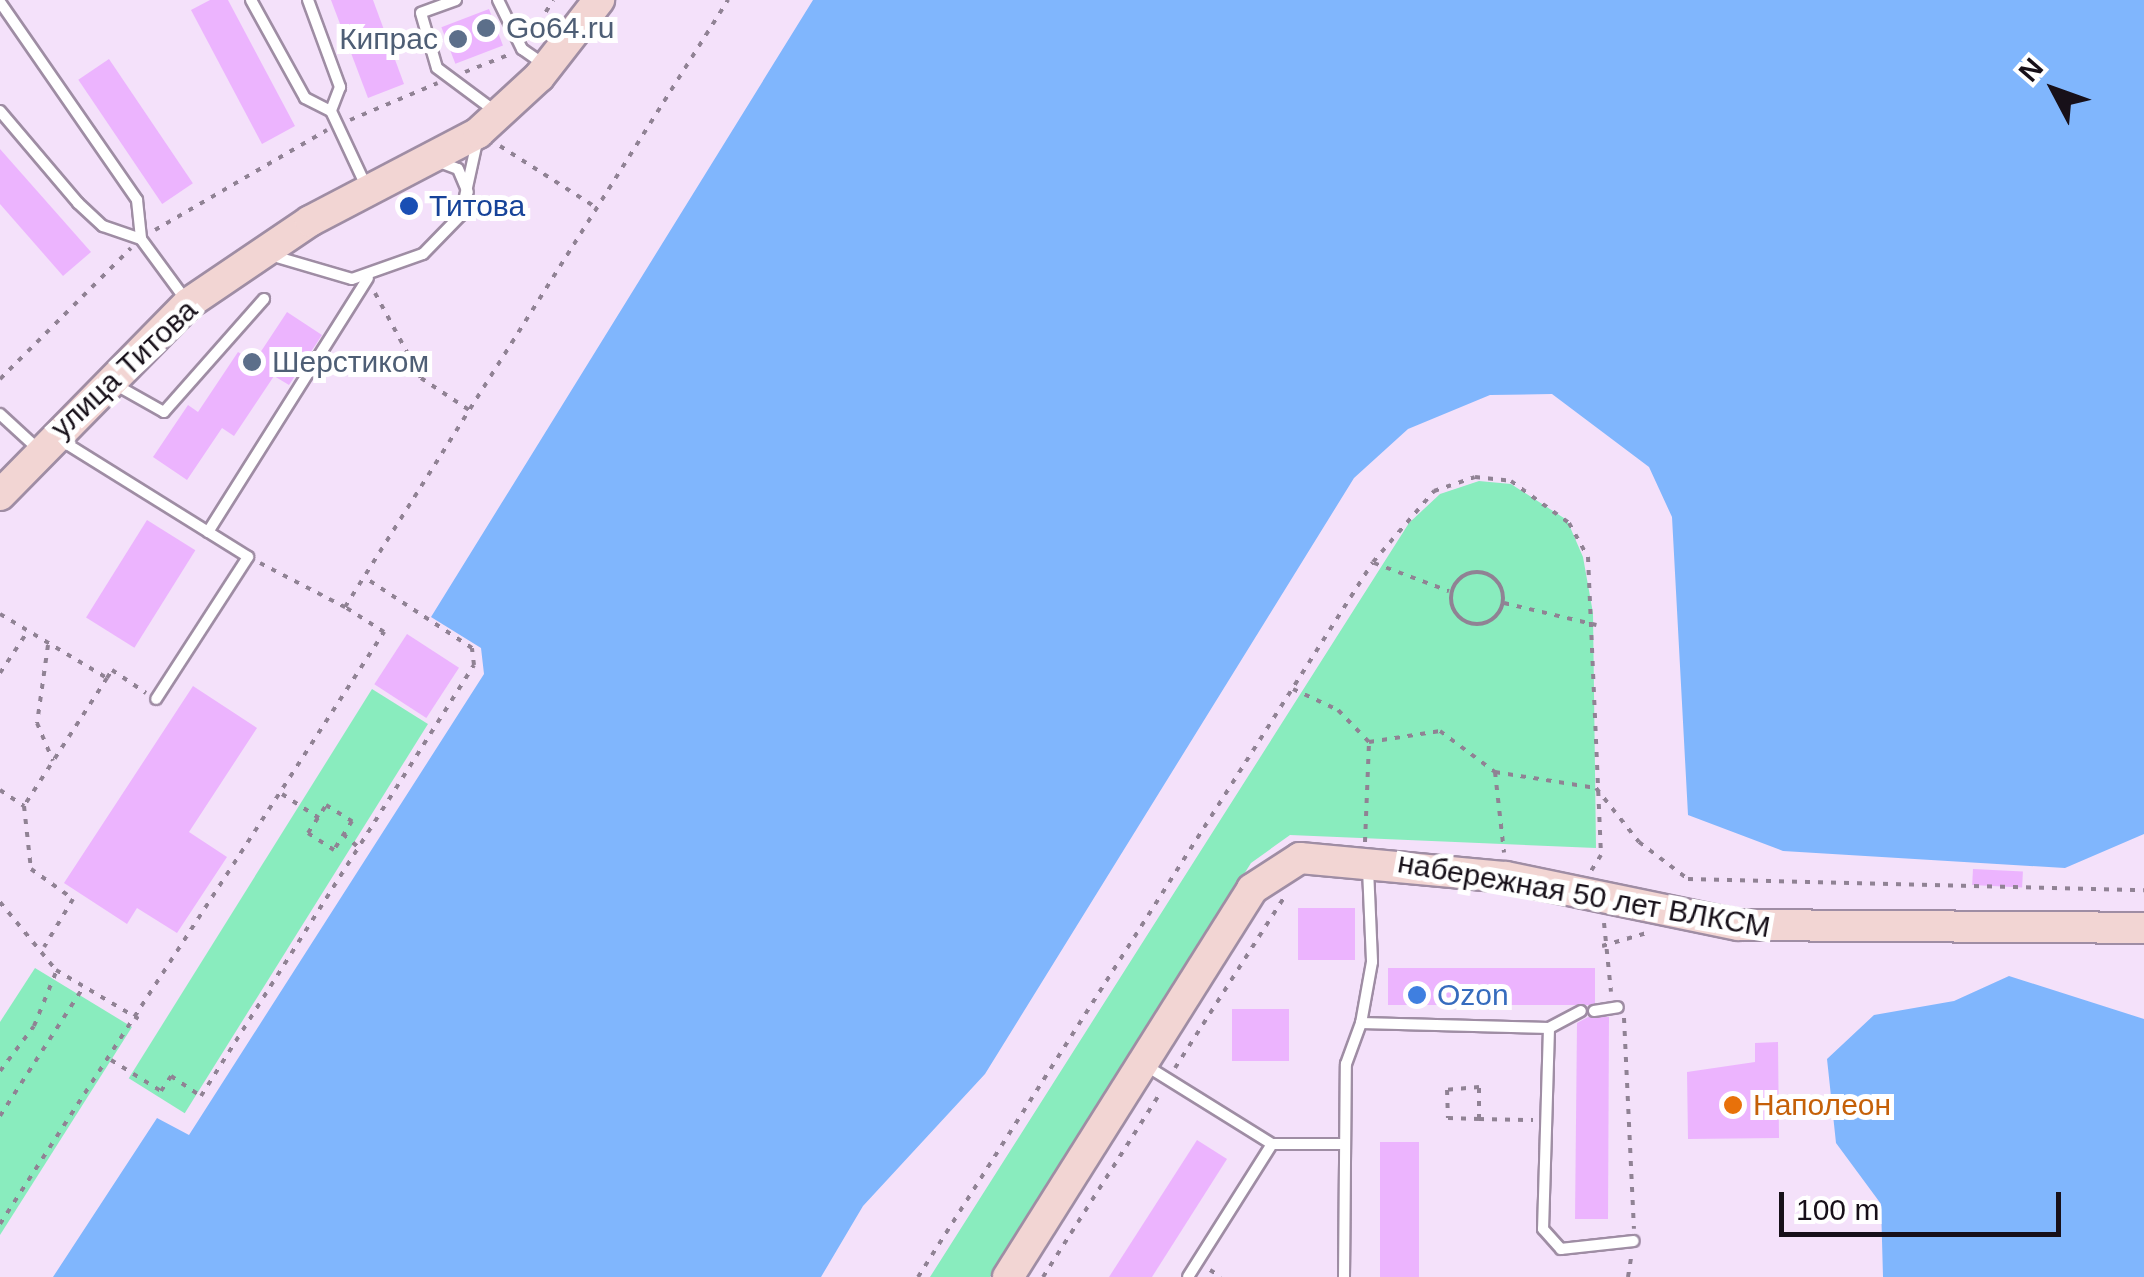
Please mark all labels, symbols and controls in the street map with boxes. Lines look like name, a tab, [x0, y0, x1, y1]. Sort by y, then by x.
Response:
place label: Go64.ru	[506, 10, 614, 46]
marker: Go64.ru	[475, 17, 497, 39]
place label: Кипрас	[339, 21, 438, 57]
marker: Кипрас	[447, 28, 469, 50]
north arrow	[2004, 40, 2104, 140]
text: N	[2013, 52, 2049, 88]
place label: Титова	[429, 188, 525, 224]
marker: Титова	[398, 195, 420, 217]
street label: улица Титова	[43, 292, 205, 446]
place label: Шерстиком	[272, 344, 429, 380]
marker: Шерстиком	[241, 351, 263, 373]
street label: набережная 50 лет ВЛКСМ	[1395, 844, 1773, 946]
place label: Ozon	[1437, 977, 1509, 1013]
marker: Ozon	[1406, 984, 1428, 1006]
place label: Наполеон	[1753, 1087, 1891, 1123]
marker: Наполеон	[1722, 1094, 1744, 1116]
scale bar	[1784, 1172, 2066, 1234]
text: 100 m	[1796, 1193, 1879, 1226]

